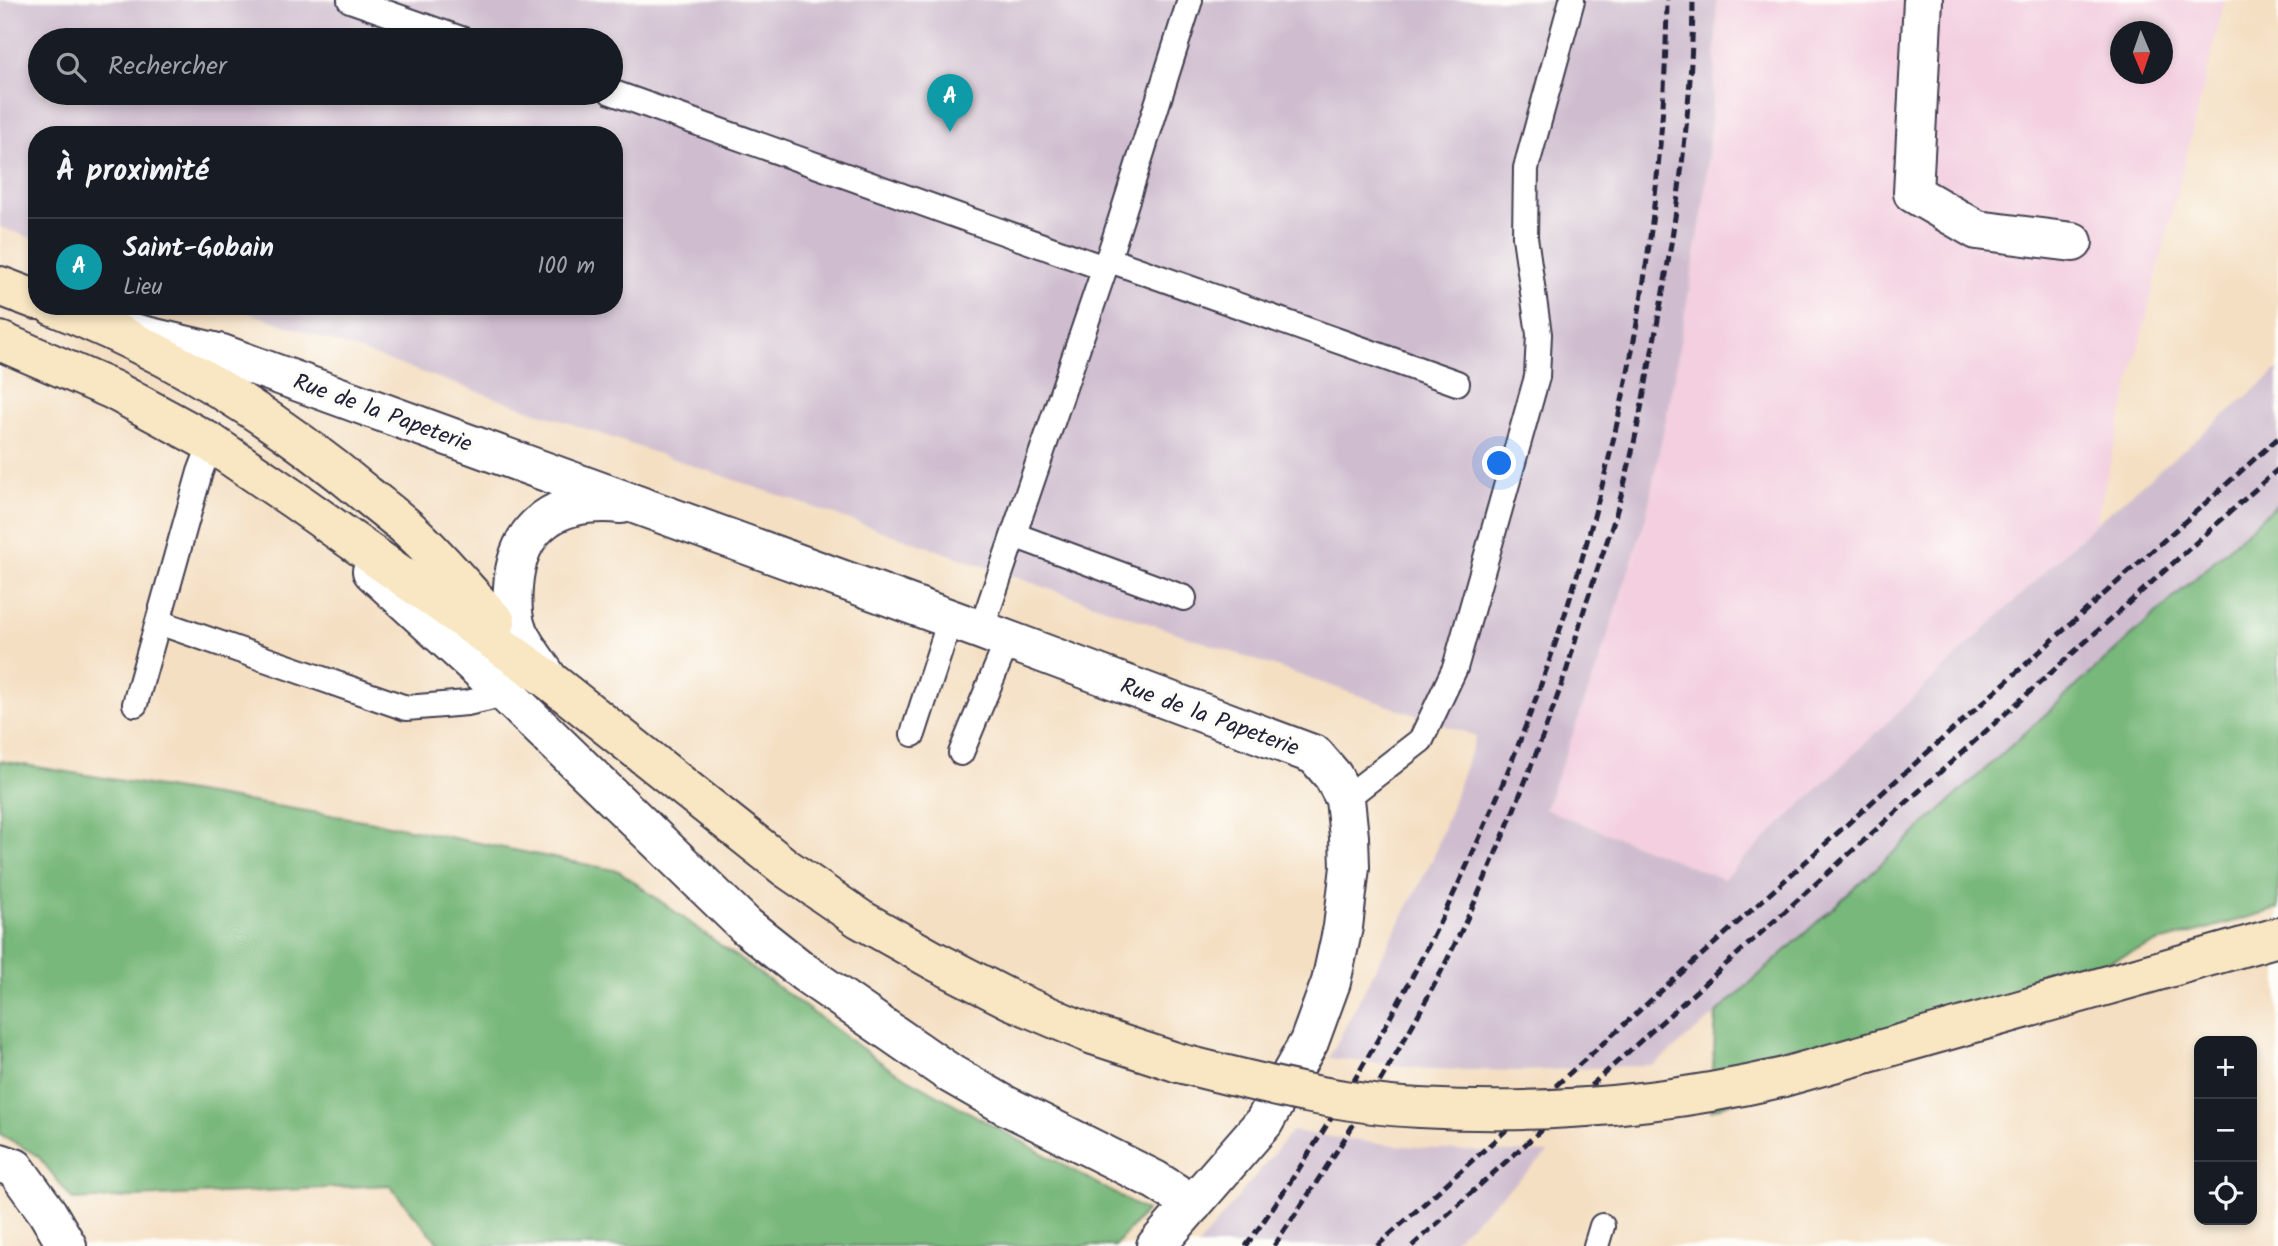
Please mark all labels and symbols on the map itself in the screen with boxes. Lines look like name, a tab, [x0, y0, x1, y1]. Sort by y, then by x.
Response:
north arrow	[2110, 21, 2173, 84]
pin: A	[927, 74, 973, 132]
street label: Rue de la Papeterie	[288, 365, 477, 463]
your location	[1482, 446, 1516, 480]
street label: Rue de la Papeterie	[1115, 669, 1304, 767]

